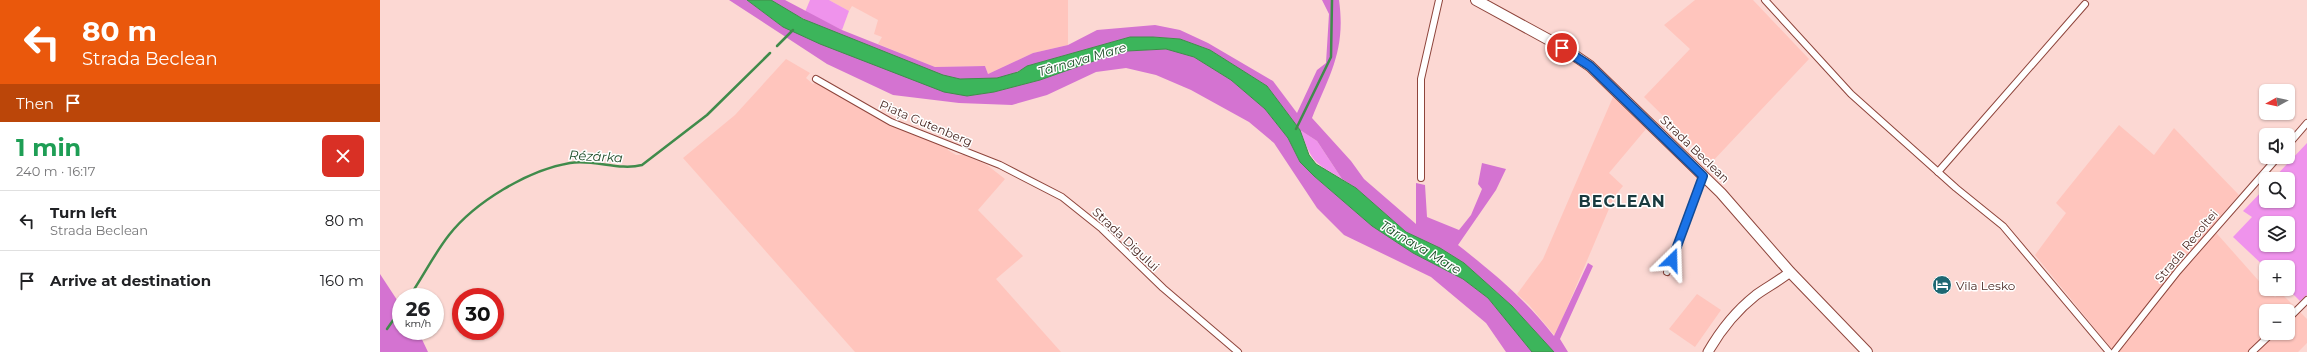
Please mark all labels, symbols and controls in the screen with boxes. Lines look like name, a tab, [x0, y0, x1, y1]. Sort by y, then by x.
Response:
text: 80 m	[82, 14, 157, 48]
icon: left	[16, 16, 68, 68]
pin	[1545, 31, 1579, 65]
icon: arrive	[1551, 37, 1573, 59]
water label: Târnava Mare	[1036, 39, 1128, 79]
text: Strada Beclean	[82, 48, 218, 70]
north arrow	[2259, 84, 2295, 120]
map controls	[2259, 84, 2295, 340]
icon: arrive	[62, 92, 84, 114]
text: Then	[16, 94, 54, 113]
street label: Piața Gutenberg	[877, 97, 975, 149]
street label: Strada Beclean	[1657, 112, 1733, 186]
button: sound	[2259, 128, 2295, 164]
text: 1 min	[16, 133, 81, 162]
button: close	[322, 135, 364, 177]
water label: Rézárka	[569, 147, 624, 165]
text: 240 m · 16:17	[16, 163, 95, 179]
button: search	[2259, 172, 2295, 208]
district label: BECLEAN	[1578, 192, 1666, 211]
text: Turn left	[50, 203, 117, 222]
street label: Strada Digului	[1089, 204, 1163, 274]
street label: Strada Recoltei	[2151, 207, 2221, 285]
icon: left	[16, 210, 38, 232]
text: 80 m	[325, 211, 364, 230]
button: layers	[2259, 216, 2295, 252]
water label: Târnava Mare	[1378, 217, 1464, 277]
text: Strada Beclean	[50, 222, 148, 238]
position arrow	[1651, 239, 1693, 281]
button: +	[2259, 260, 2295, 296]
icon: arrive	[16, 270, 38, 292]
text: Arrive at destination	[50, 271, 211, 290]
text: 160 m	[320, 271, 364, 290]
hotel icon: Vila Lesko	[1931, 274, 1953, 296]
place label: Vila Lesko	[1956, 278, 2015, 293]
speed limit sign: 30	[452, 288, 504, 340]
text: 26	[406, 297, 430, 321]
button: −	[2259, 304, 2295, 340]
text: km/h	[405, 317, 431, 330]

